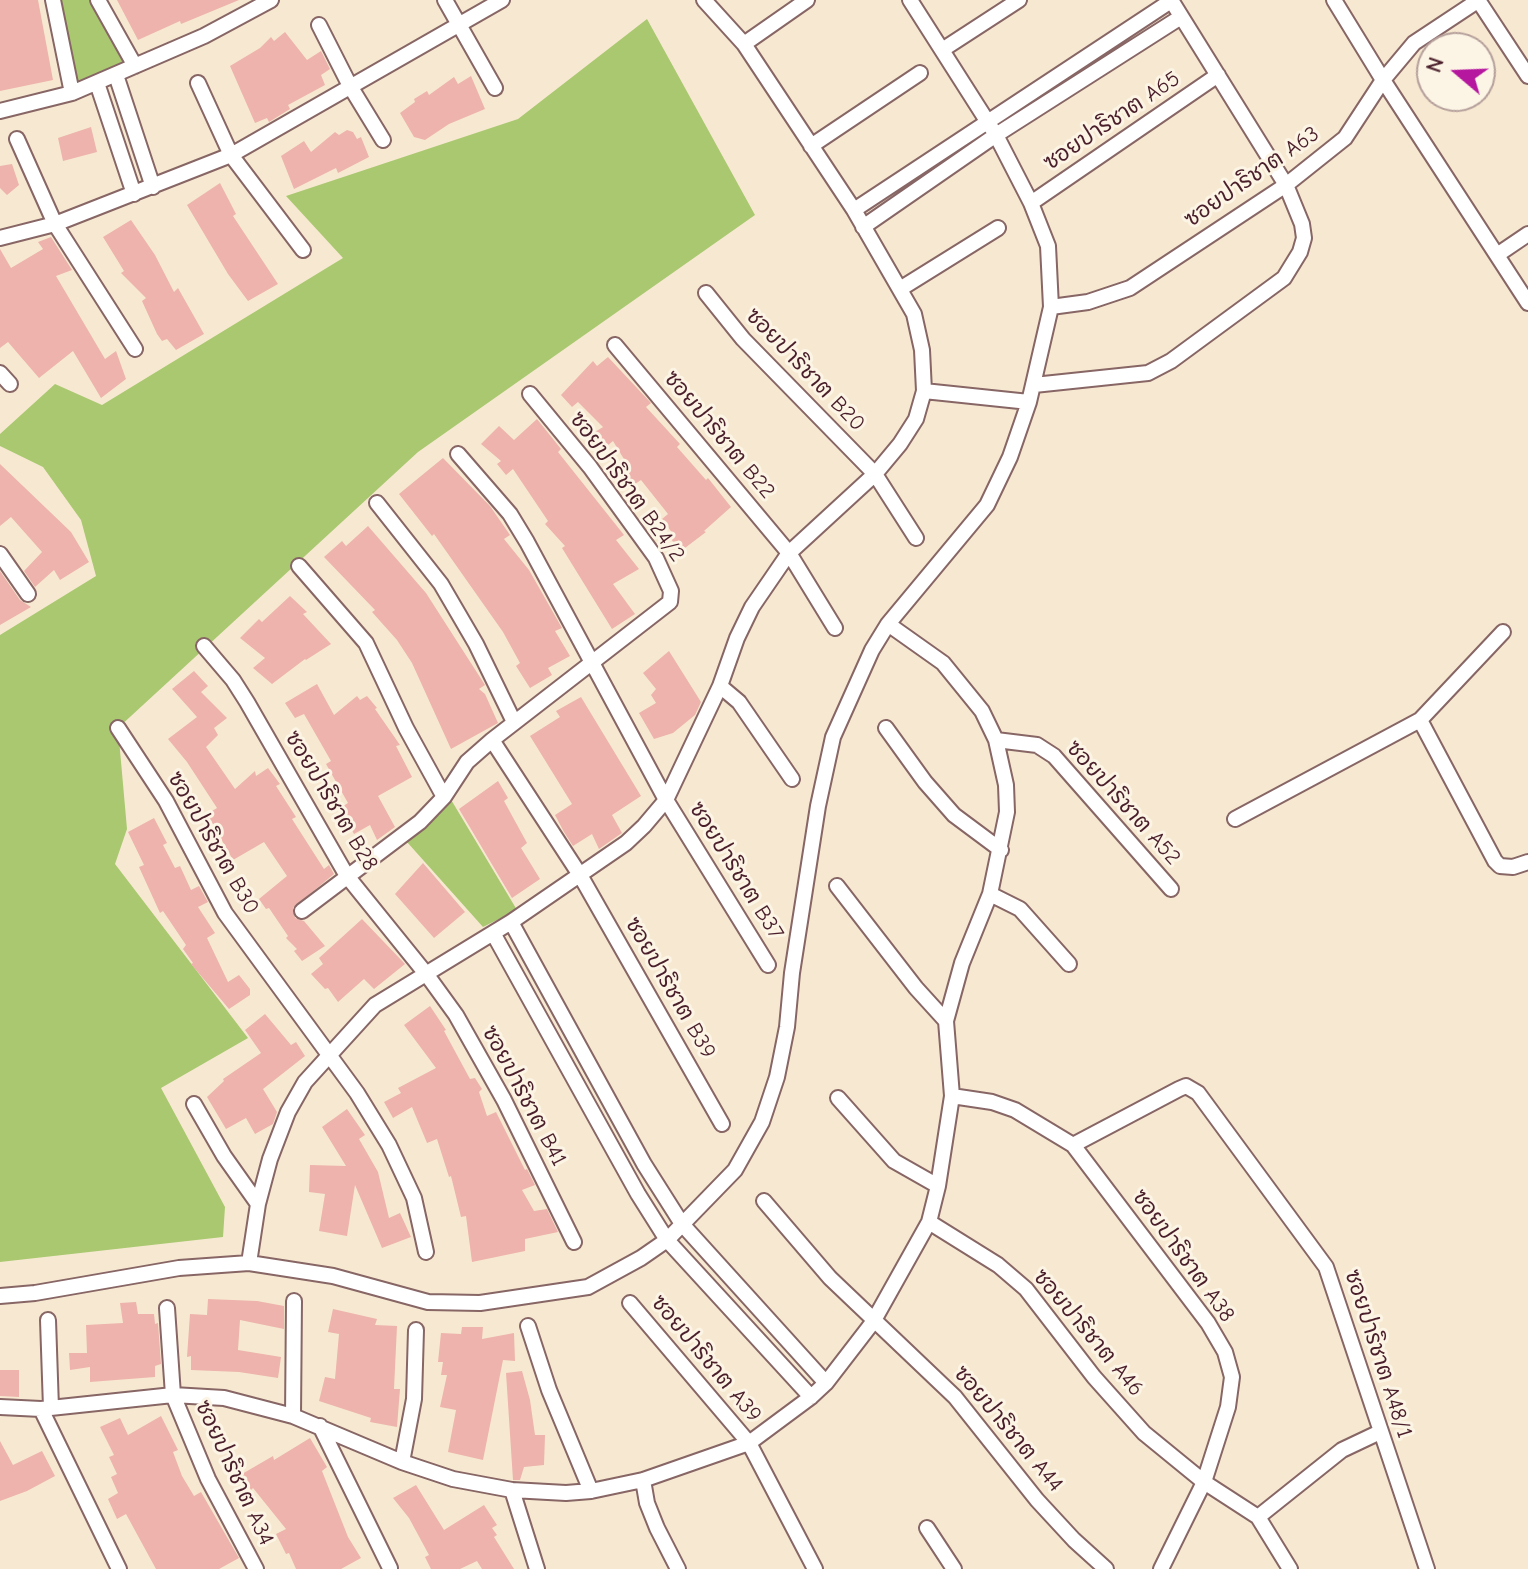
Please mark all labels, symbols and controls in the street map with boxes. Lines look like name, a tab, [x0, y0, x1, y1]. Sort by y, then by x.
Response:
north arrow	[1416, 32, 1496, 112]
text: N	[1421, 54, 1450, 76]
street label: ซอยปาริชาต A65	[1039, 66, 1185, 176]
street label: ซอยปาริชาต A63	[1180, 121, 1324, 233]
street label: ซอยปาริชาต B20	[740, 303, 870, 437]
street label: ซอยปาริชาต B22	[658, 366, 780, 504]
street label: ซอยปาริชาต B24/2	[564, 407, 690, 567]
street label: ซอยปาริชาต B28	[279, 726, 383, 876]
street label: ซอยปาริชาต A52	[1060, 735, 1186, 871]
street label: ซอยปาริชาต B30	[161, 767, 265, 919]
street label: ซอยปาริชาต B37	[683, 797, 789, 945]
street label: ซอยปาริชาต B39	[619, 913, 721, 1063]
street label: ซอยปาริชาต B41	[476, 1021, 572, 1171]
street label: ซอยปาริชาต A38	[1126, 1185, 1240, 1327]
street label: ซอยปาริชาต A46	[1027, 1264, 1149, 1402]
street label: ซอยปาริชาต A48/1	[1338, 1267, 1418, 1441]
street label: ซอยปาริชาต A39	[645, 1290, 767, 1428]
street label: ซอยปาริชาต A44	[948, 1361, 1068, 1497]
street label: ซอยปาริชาต A34	[189, 1396, 279, 1550]

